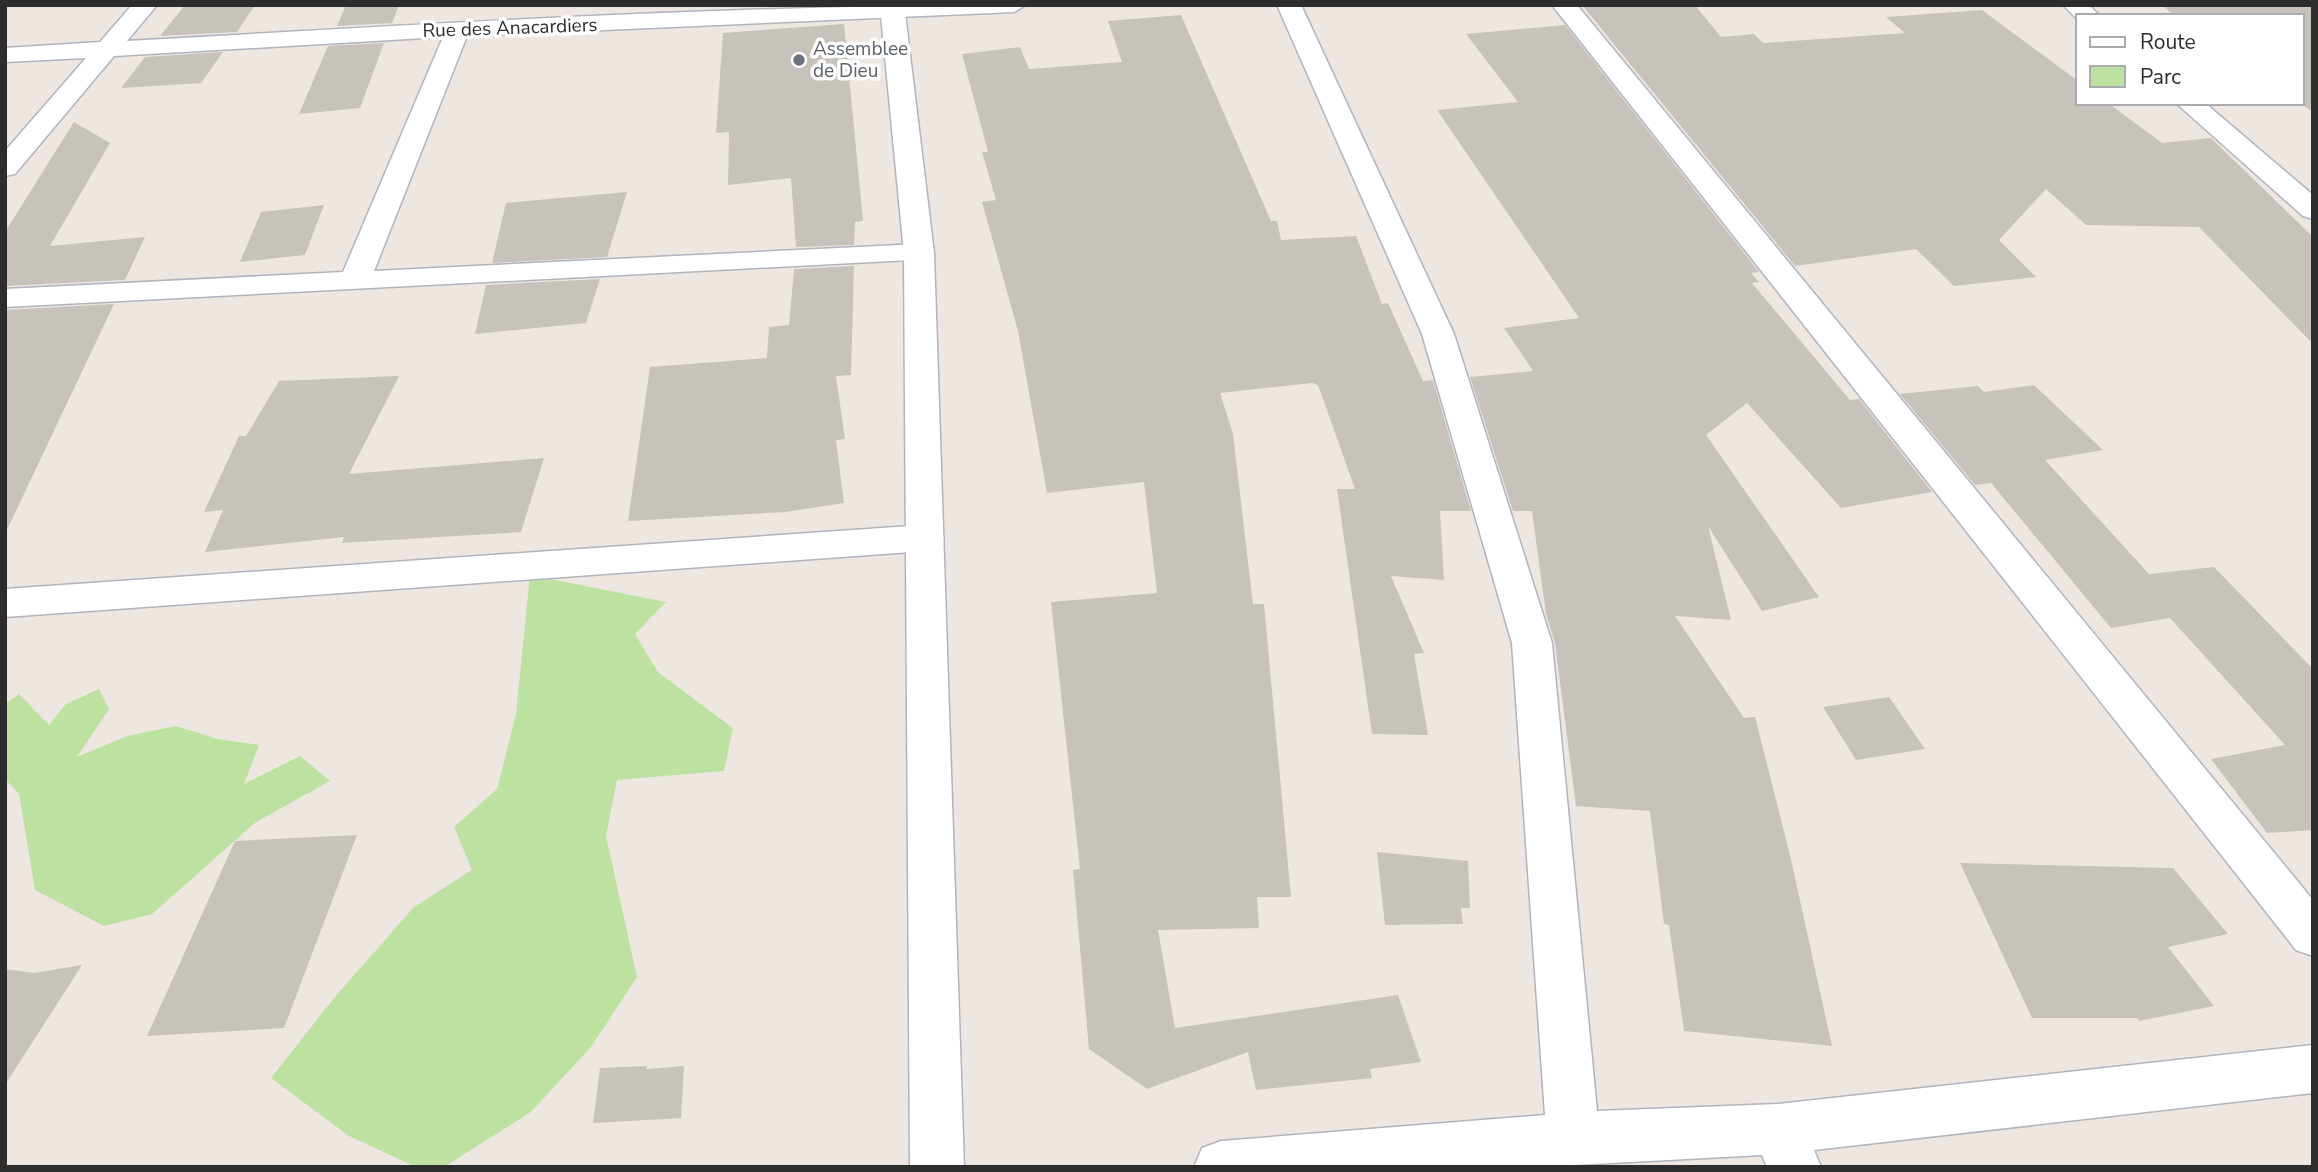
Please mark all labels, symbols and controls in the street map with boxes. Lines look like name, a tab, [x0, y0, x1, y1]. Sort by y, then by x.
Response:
street label: Rue des Anacardiers	[422, 12, 598, 44]
legend	[2076, 14, 2304, 105]
text: Route	[2140, 28, 2196, 56]
place label: Assemblee de Dieu	[813, 36, 908, 84]
marker: Assemblee de Dieu	[791, 52, 807, 68]
text: Parc	[2140, 63, 2181, 91]

